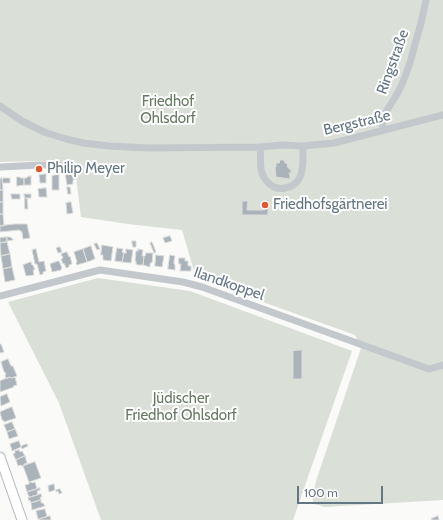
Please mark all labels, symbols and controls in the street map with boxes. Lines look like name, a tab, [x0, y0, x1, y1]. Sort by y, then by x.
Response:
street label: Ringstraße	[373, 27, 413, 97]
park label: Friedhof Ohlsdorf	[140, 93, 196, 128]
street label: Bergstraße	[322, 107, 392, 139]
place label: Philip Meyer	[47, 160, 125, 178]
marker: Philip Meyer	[34, 164, 44, 174]
place label: Friedhofsgärtnerei	[273, 196, 388, 214]
marker: Friedhofsgärtnerei	[260, 200, 270, 210]
street label: Ilandkoppel	[191, 263, 267, 305]
park label: Jüdischer Friedhof Ohlsdorf	[125, 390, 237, 425]
scale bar	[299, 478, 385, 504]
text: 100 m	[304, 485, 338, 500]

